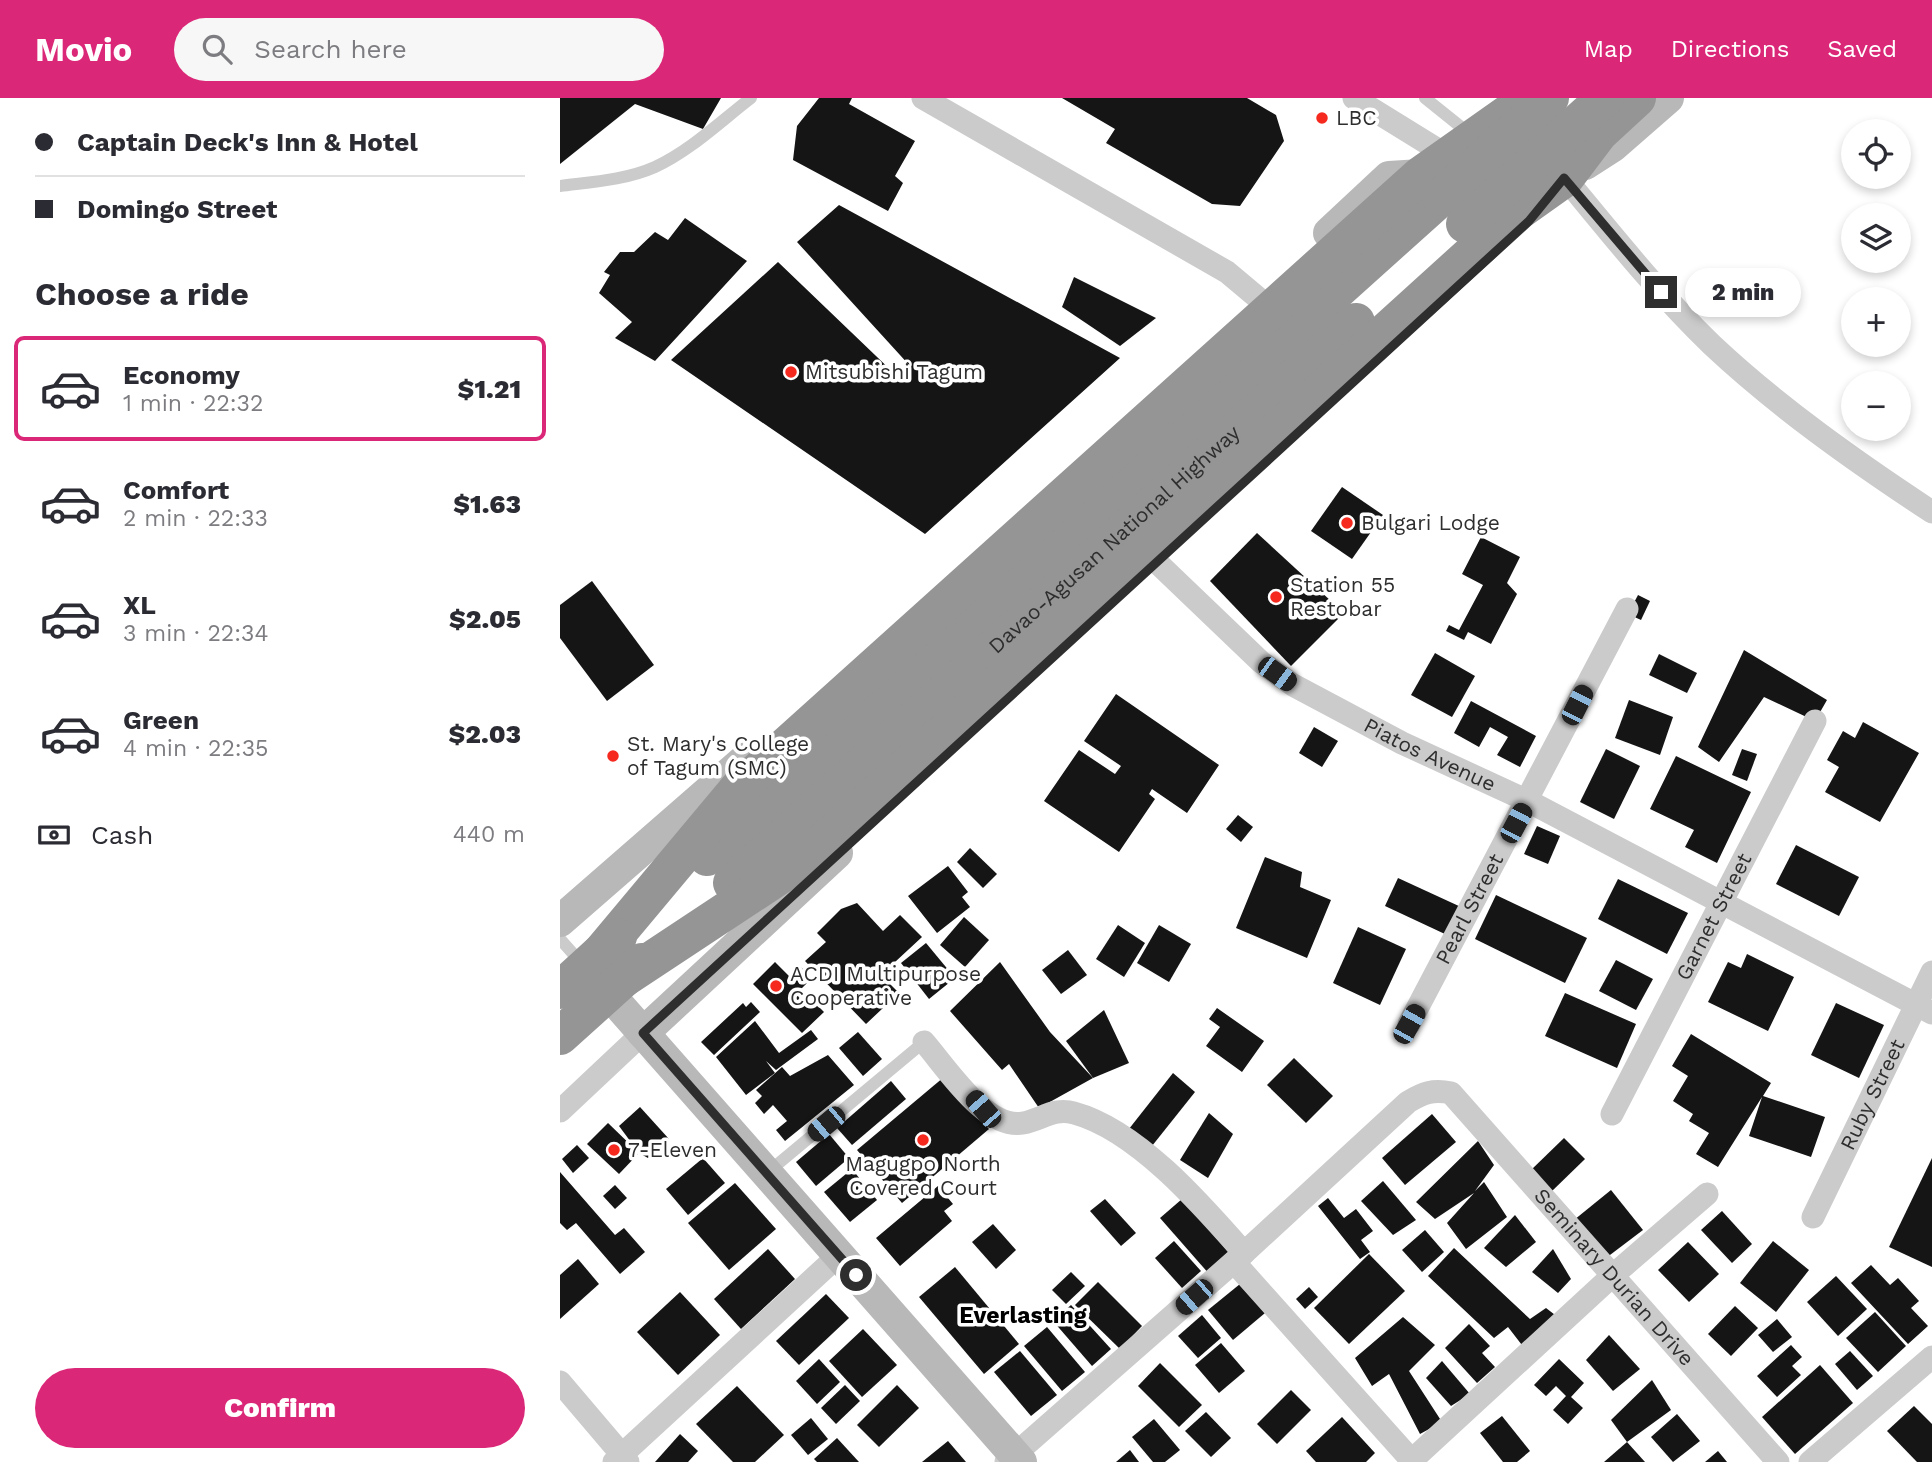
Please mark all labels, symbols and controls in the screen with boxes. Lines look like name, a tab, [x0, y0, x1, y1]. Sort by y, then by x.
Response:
search box	[174, 18, 664, 81]
text: Movio	[35, 30, 132, 69]
icon: search	[198, 30, 236, 68]
text: Search here	[254, 34, 407, 64]
text: Map	[1584, 35, 1633, 63]
text: Directions	[1671, 35, 1789, 63]
text: Saved	[1827, 35, 1897, 63]
place label: LBC	[1336, 105, 1377, 130]
marker: LBC	[1314, 110, 1330, 126]
map controls	[1841, 119, 1911, 441]
button: locate	[1841, 119, 1911, 189]
text: Captain Deck's Inn & Hotel	[77, 127, 418, 157]
text: Domingo Street	[77, 194, 277, 224]
button: layers	[1841, 203, 1911, 273]
callout: 2 min	[1686, 268, 1801, 316]
text: Choose a ride	[35, 275, 249, 313]
route end	[1645, 276, 1677, 308]
text: 2 min	[1712, 279, 1774, 306]
button: +	[1841, 287, 1911, 357]
icon: car	[39, 357, 102, 420]
place label: Mitsubishi Tagum	[805, 359, 983, 384]
text: Economy	[123, 360, 240, 390]
marker: Mitsubishi Tagum	[783, 364, 799, 380]
button: −	[1841, 371, 1911, 441]
text: $1.21	[458, 374, 521, 404]
text: 1 min · 22:32	[123, 390, 263, 417]
street label: Davao-Agusan National Highway	[983, 419, 1245, 658]
icon: car	[39, 472, 102, 535]
text: Comfort	[123, 475, 229, 505]
text: $1.63	[453, 489, 521, 519]
text: 2 min · 22:33	[123, 505, 268, 532]
place label: Bulgari Lodge	[1361, 510, 1500, 535]
marker: Bulgari Lodge	[1339, 515, 1355, 531]
place label: Station 55 Restobar	[1290, 572, 1395, 621]
icon: car	[39, 587, 102, 650]
marker: Station 55 Restobar	[1268, 589, 1284, 605]
text: XL	[123, 590, 156, 620]
text: $2.05	[449, 604, 521, 634]
text: 3 min · 22:34	[123, 620, 269, 647]
car	[1254, 653, 1301, 695]
car	[1559, 682, 1596, 728]
icon: car	[39, 702, 102, 765]
text: Green	[123, 705, 199, 735]
street label: Piatos Avenue	[1360, 712, 1500, 796]
text: $2.03	[449, 719, 521, 749]
place label: St. Mary's College of Tagum (SMC)	[627, 731, 809, 780]
text: 4 min · 22:35	[123, 735, 268, 762]
marker: St. Mary's College of Tagum (SMC)	[605, 748, 621, 764]
car	[1497, 800, 1536, 846]
icon: cash	[35, 816, 73, 854]
text: Cash	[91, 820, 153, 850]
text: 440 m	[453, 821, 525, 848]
street label: Pearl Street	[1430, 849, 1508, 968]
street label: Garnet Street	[1670, 849, 1757, 984]
place label: ACDI Multipurpose Cooperative	[790, 961, 981, 1010]
marker: ACDI Multipurpose Cooperative	[768, 978, 784, 994]
car	[1390, 1001, 1429, 1047]
street label: Ruby Street	[1834, 1035, 1910, 1154]
car	[962, 1086, 1005, 1132]
car	[804, 1102, 849, 1146]
marker: Magugpo North Covered Court	[915, 1132, 931, 1148]
place label: 7-Eleven	[628, 1137, 717, 1162]
marker: 7-Eleven	[606, 1142, 622, 1158]
place label: Magugpo North Covered Court	[845, 1151, 1001, 1200]
street label: Seminary Durian Drive	[1529, 1183, 1700, 1371]
route start	[840, 1259, 872, 1291]
car	[1172, 1275, 1217, 1319]
district label: Everlasting	[959, 1302, 1087, 1329]
button: Confirm	[35, 1368, 525, 1448]

